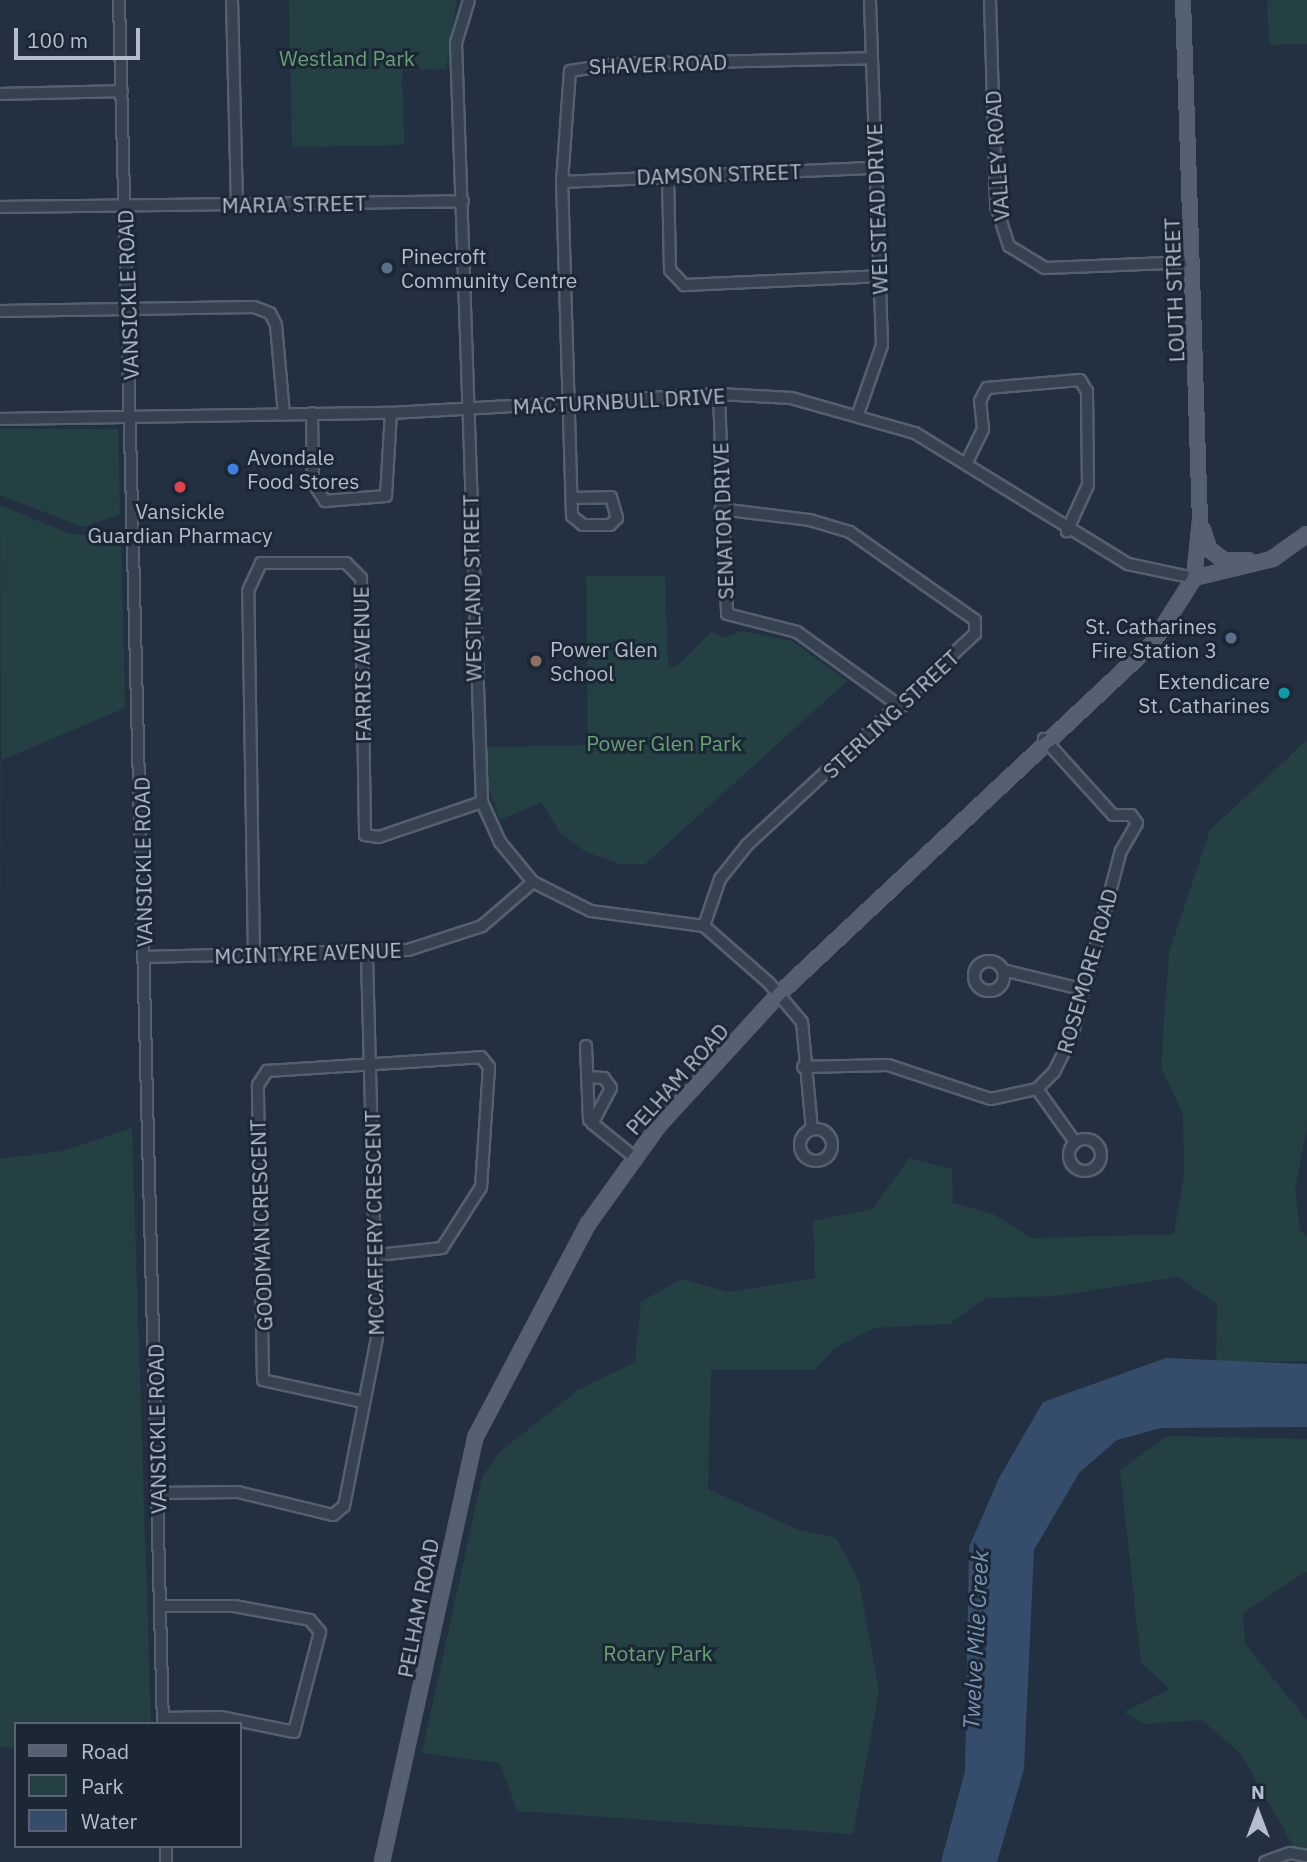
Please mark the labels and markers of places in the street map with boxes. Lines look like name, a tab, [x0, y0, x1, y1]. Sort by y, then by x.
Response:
place label: Pinecroft Community Centre	[401, 243, 577, 293]
marker: Pinecroft Community Centre	[379, 260, 395, 276]
place label: Avondale Food Stores	[247, 444, 359, 494]
marker: Avondale Food Stores	[225, 461, 241, 477]
marker: Vansickle Guardian Pharmacy	[172, 479, 188, 495]
place label: Vansickle Guardian Pharmacy	[87, 498, 273, 548]
place label: St. Catharines Fire Station 3	[1085, 613, 1217, 663]
marker: St. Catharines Fire Station 3	[1223, 630, 1239, 646]
place label: Power Glen School	[550, 636, 658, 686]
marker: Power Glen School	[528, 653, 544, 669]
place label: Extendicare St. Catharines	[1138, 668, 1270, 718]
marker: Extendicare St. Catharines	[1276, 685, 1292, 701]

